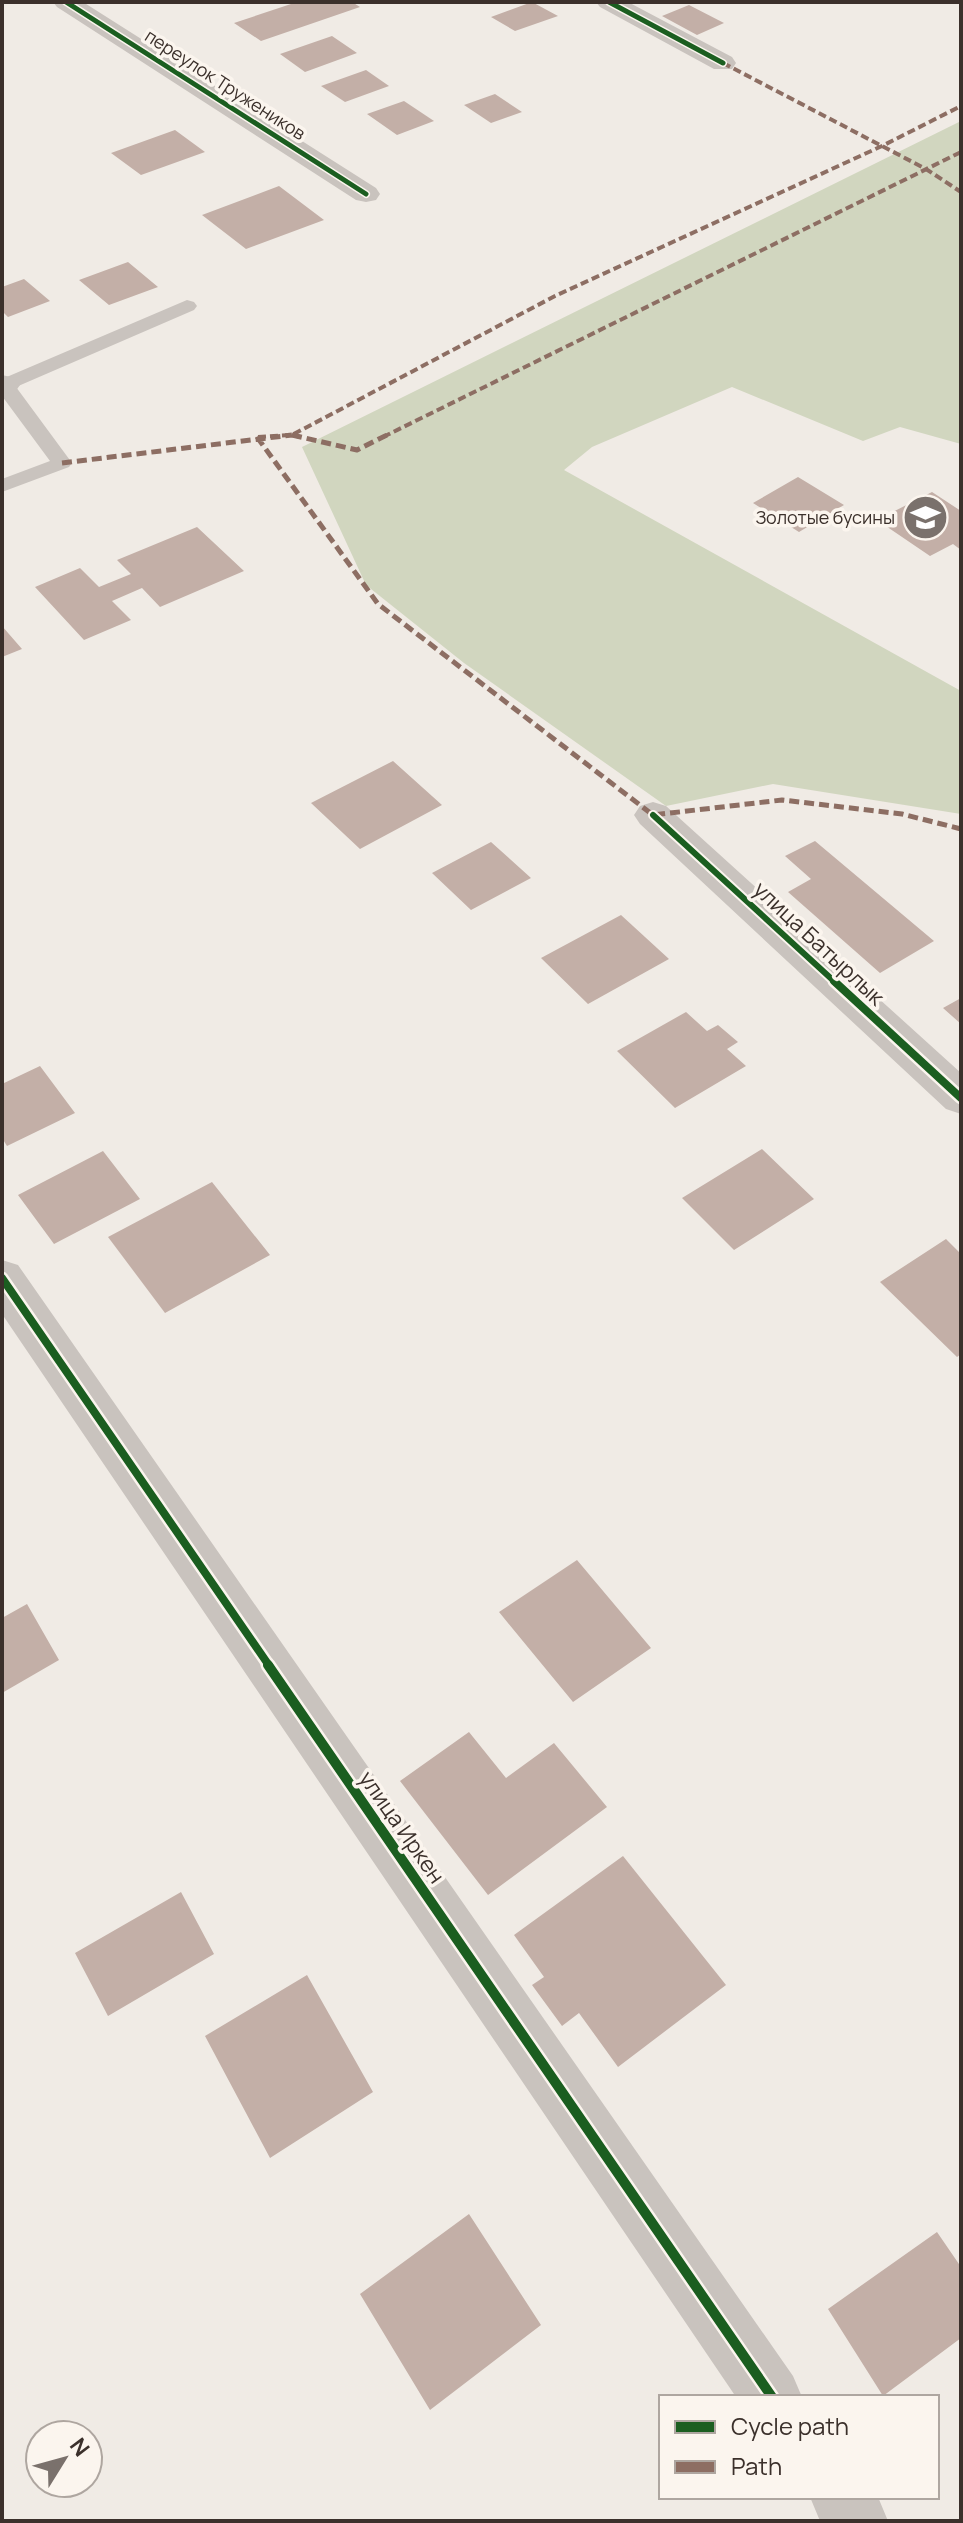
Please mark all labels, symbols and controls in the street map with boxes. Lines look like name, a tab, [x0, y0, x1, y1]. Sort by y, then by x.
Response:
street label: переулок Тружеников	[141, 23, 311, 145]
school or university icon: Золотые бусины	[902, 494, 950, 542]
place label: Золотые бусины	[755, 505, 895, 529]
street label: улица Батырлык	[747, 874, 892, 1012]
street label: улица Иркен	[352, 1765, 452, 1889]
legend	[659, 2395, 939, 2499]
text: Cycle path	[731, 2409, 849, 2442]
north arrow	[24, 2419, 104, 2499]
text: N	[63, 2432, 97, 2462]
text: Path	[731, 2449, 782, 2482]

